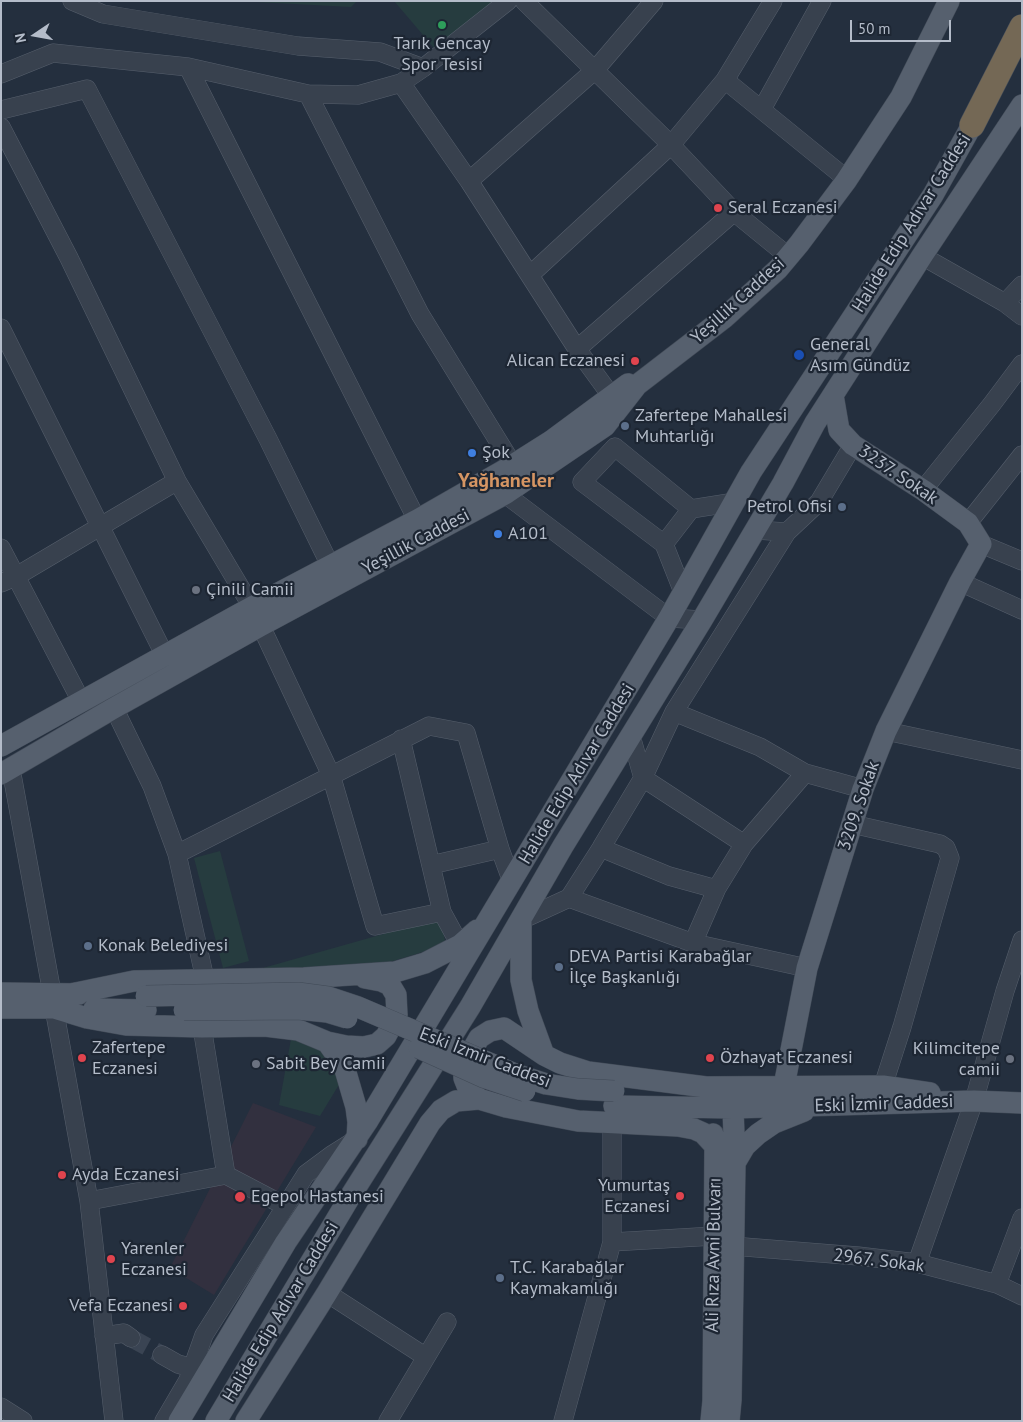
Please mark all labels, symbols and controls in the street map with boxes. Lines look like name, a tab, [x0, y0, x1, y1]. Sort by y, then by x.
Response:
north arrow	[10, 10, 60, 60]
scale bar	[853, 10, 954, 42]
marker: Tarık Gencay Spor Tesisi	[436, 19, 448, 31]
text: 50 m	[858, 19, 891, 38]
text: N	[11, 32, 30, 44]
place label: Tarık Gencay Spor Tesisi	[394, 33, 490, 76]
street label: Halide Edip Adıvar Caddesi	[848, 130, 976, 316]
place label: Seral Eczanesi	[728, 197, 838, 219]
marker: Seral Eczanesi	[712, 202, 724, 214]
street label: Yeşillik Caddesi	[687, 253, 789, 349]
place label: General Asım Gündüz	[810, 334, 910, 376]
marker: General Asım Gündüz	[792, 348, 806, 362]
place label: Alican Eczanesi	[507, 350, 625, 372]
marker: Alican Eczanesi	[629, 355, 641, 367]
place label: Zafertepe Mahallesi Muhtarlığı	[635, 405, 787, 448]
marker: Zafertepe Mahallesi Muhtarlığı	[619, 420, 631, 432]
street label: 3237. Sokak	[854, 441, 942, 509]
place label: Şok	[482, 442, 510, 464]
marker: Şok	[466, 447, 478, 459]
district label: Yağhaneler	[458, 469, 554, 493]
place label: Petrol Ofisi	[747, 496, 832, 518]
marker: Petrol Ofisi	[836, 501, 848, 513]
street label: Yeşillik Caddesi	[359, 505, 473, 579]
place label: A101	[508, 523, 548, 545]
marker: A101	[492, 528, 504, 540]
place label: Çinili Camii	[206, 579, 294, 601]
marker: Çinili Camii	[190, 584, 202, 596]
street label: Halide Edip Adıvar Caddesi	[514, 680, 640, 868]
street label: 3209. Sokak	[834, 758, 884, 854]
place label: Konak Belediyesi	[98, 935, 228, 957]
marker: Konak Belediyesi	[82, 940, 94, 952]
place label: DEVA Partisi Karabağlar İlçe Başkanlığı	[569, 946, 751, 989]
marker: DEVA Partisi Karabağlar İlçe Başkanlığı	[553, 961, 565, 973]
street label: Eski İzmir Caddesi	[416, 1023, 554, 1093]
place label: Zafertepe Eczanesi	[92, 1037, 166, 1080]
place label: Kilimcitepe camii	[913, 1038, 1000, 1080]
place label: Özhayat Eczanesi	[720, 1047, 853, 1069]
marker: Zafertepe Eczanesi	[76, 1052, 88, 1064]
marker: Özhayat Eczanesi	[704, 1052, 716, 1064]
place label: Sabit Bey Camii	[266, 1053, 386, 1075]
marker: Kilimcitepe camii	[1004, 1053, 1016, 1065]
marker: Sabit Bey Camii	[250, 1058, 262, 1070]
street label: Eski İzmir Caddesi	[814, 1091, 954, 1117]
place label: Ayda Eczanesi	[72, 1164, 180, 1186]
marker: Ayda Eczanesi	[56, 1169, 68, 1181]
place label: Yumurtaş Eczanesi	[598, 1175, 670, 1218]
street label: Ali Rıza Avni Bulvarı	[702, 1177, 726, 1333]
place label: Egepol Hastanesi	[251, 1186, 384, 1208]
marker: Egepol Hastanesi	[233, 1190, 247, 1204]
marker: Yumurtaş Eczanesi	[674, 1190, 686, 1202]
street label: Halide Edip Adıvar Caddesi	[218, 1218, 344, 1406]
place label: Yarenler Eczanesi	[121, 1238, 187, 1280]
street label: 2967. Sokak	[832, 1245, 926, 1277]
marker: Yarenler Eczanesi	[105, 1253, 117, 1265]
place label: T.C. Karabağlar Kaymakamlığı	[510, 1257, 624, 1300]
marker: T.C. Karabağlar Kaymakamlığı	[494, 1272, 506, 1284]
place label: Vefa Eczanesi	[69, 1295, 173, 1317]
marker: Vefa Eczanesi	[177, 1300, 189, 1312]

